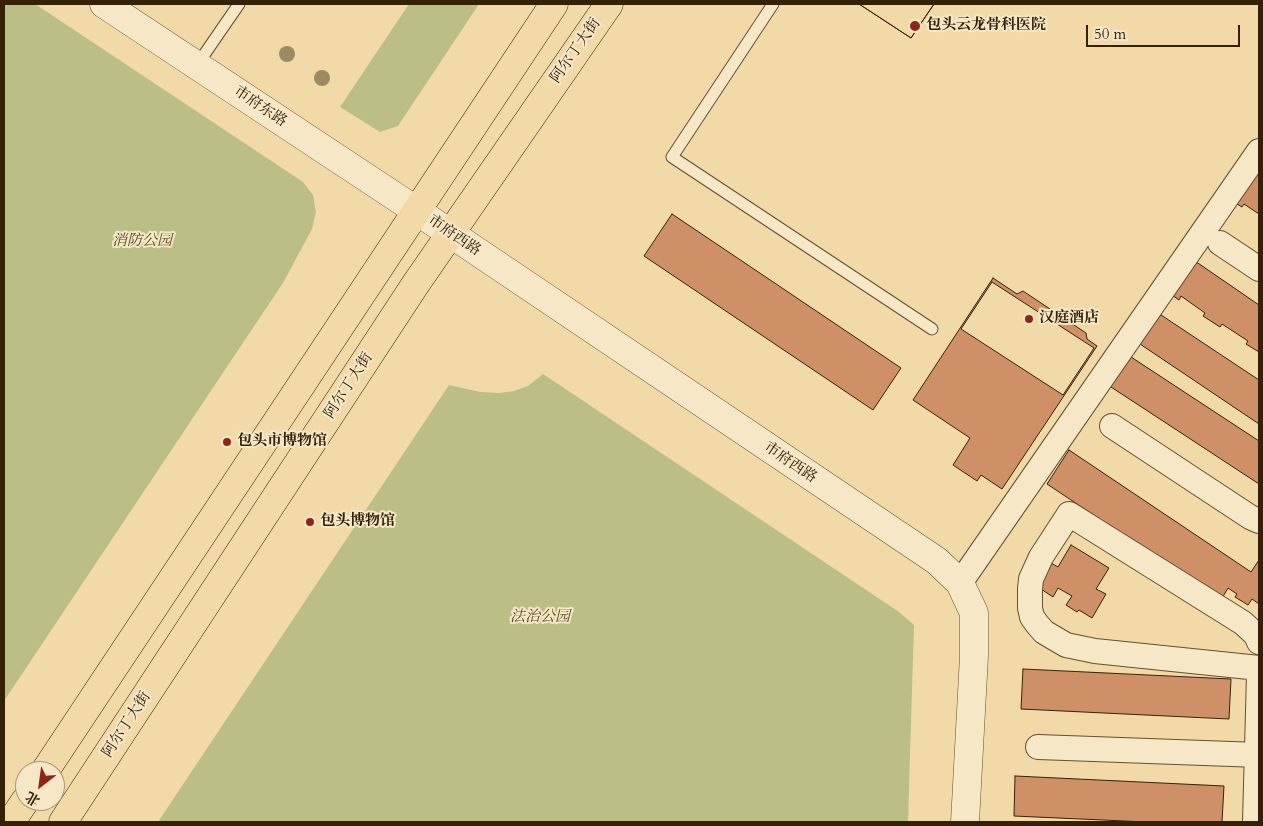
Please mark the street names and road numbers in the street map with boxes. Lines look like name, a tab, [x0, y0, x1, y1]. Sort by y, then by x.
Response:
street label: 阿尔丁大街	[547, 15, 605, 87]
street label: 市府东路	[230, 83, 290, 131]
street label: 市府西路	[424, 212, 484, 260]
street label: 阿尔丁大街	[321, 350, 377, 422]
street label: 市府西路	[760, 439, 820, 487]
street label: 阿尔丁大街	[99, 689, 155, 761]

